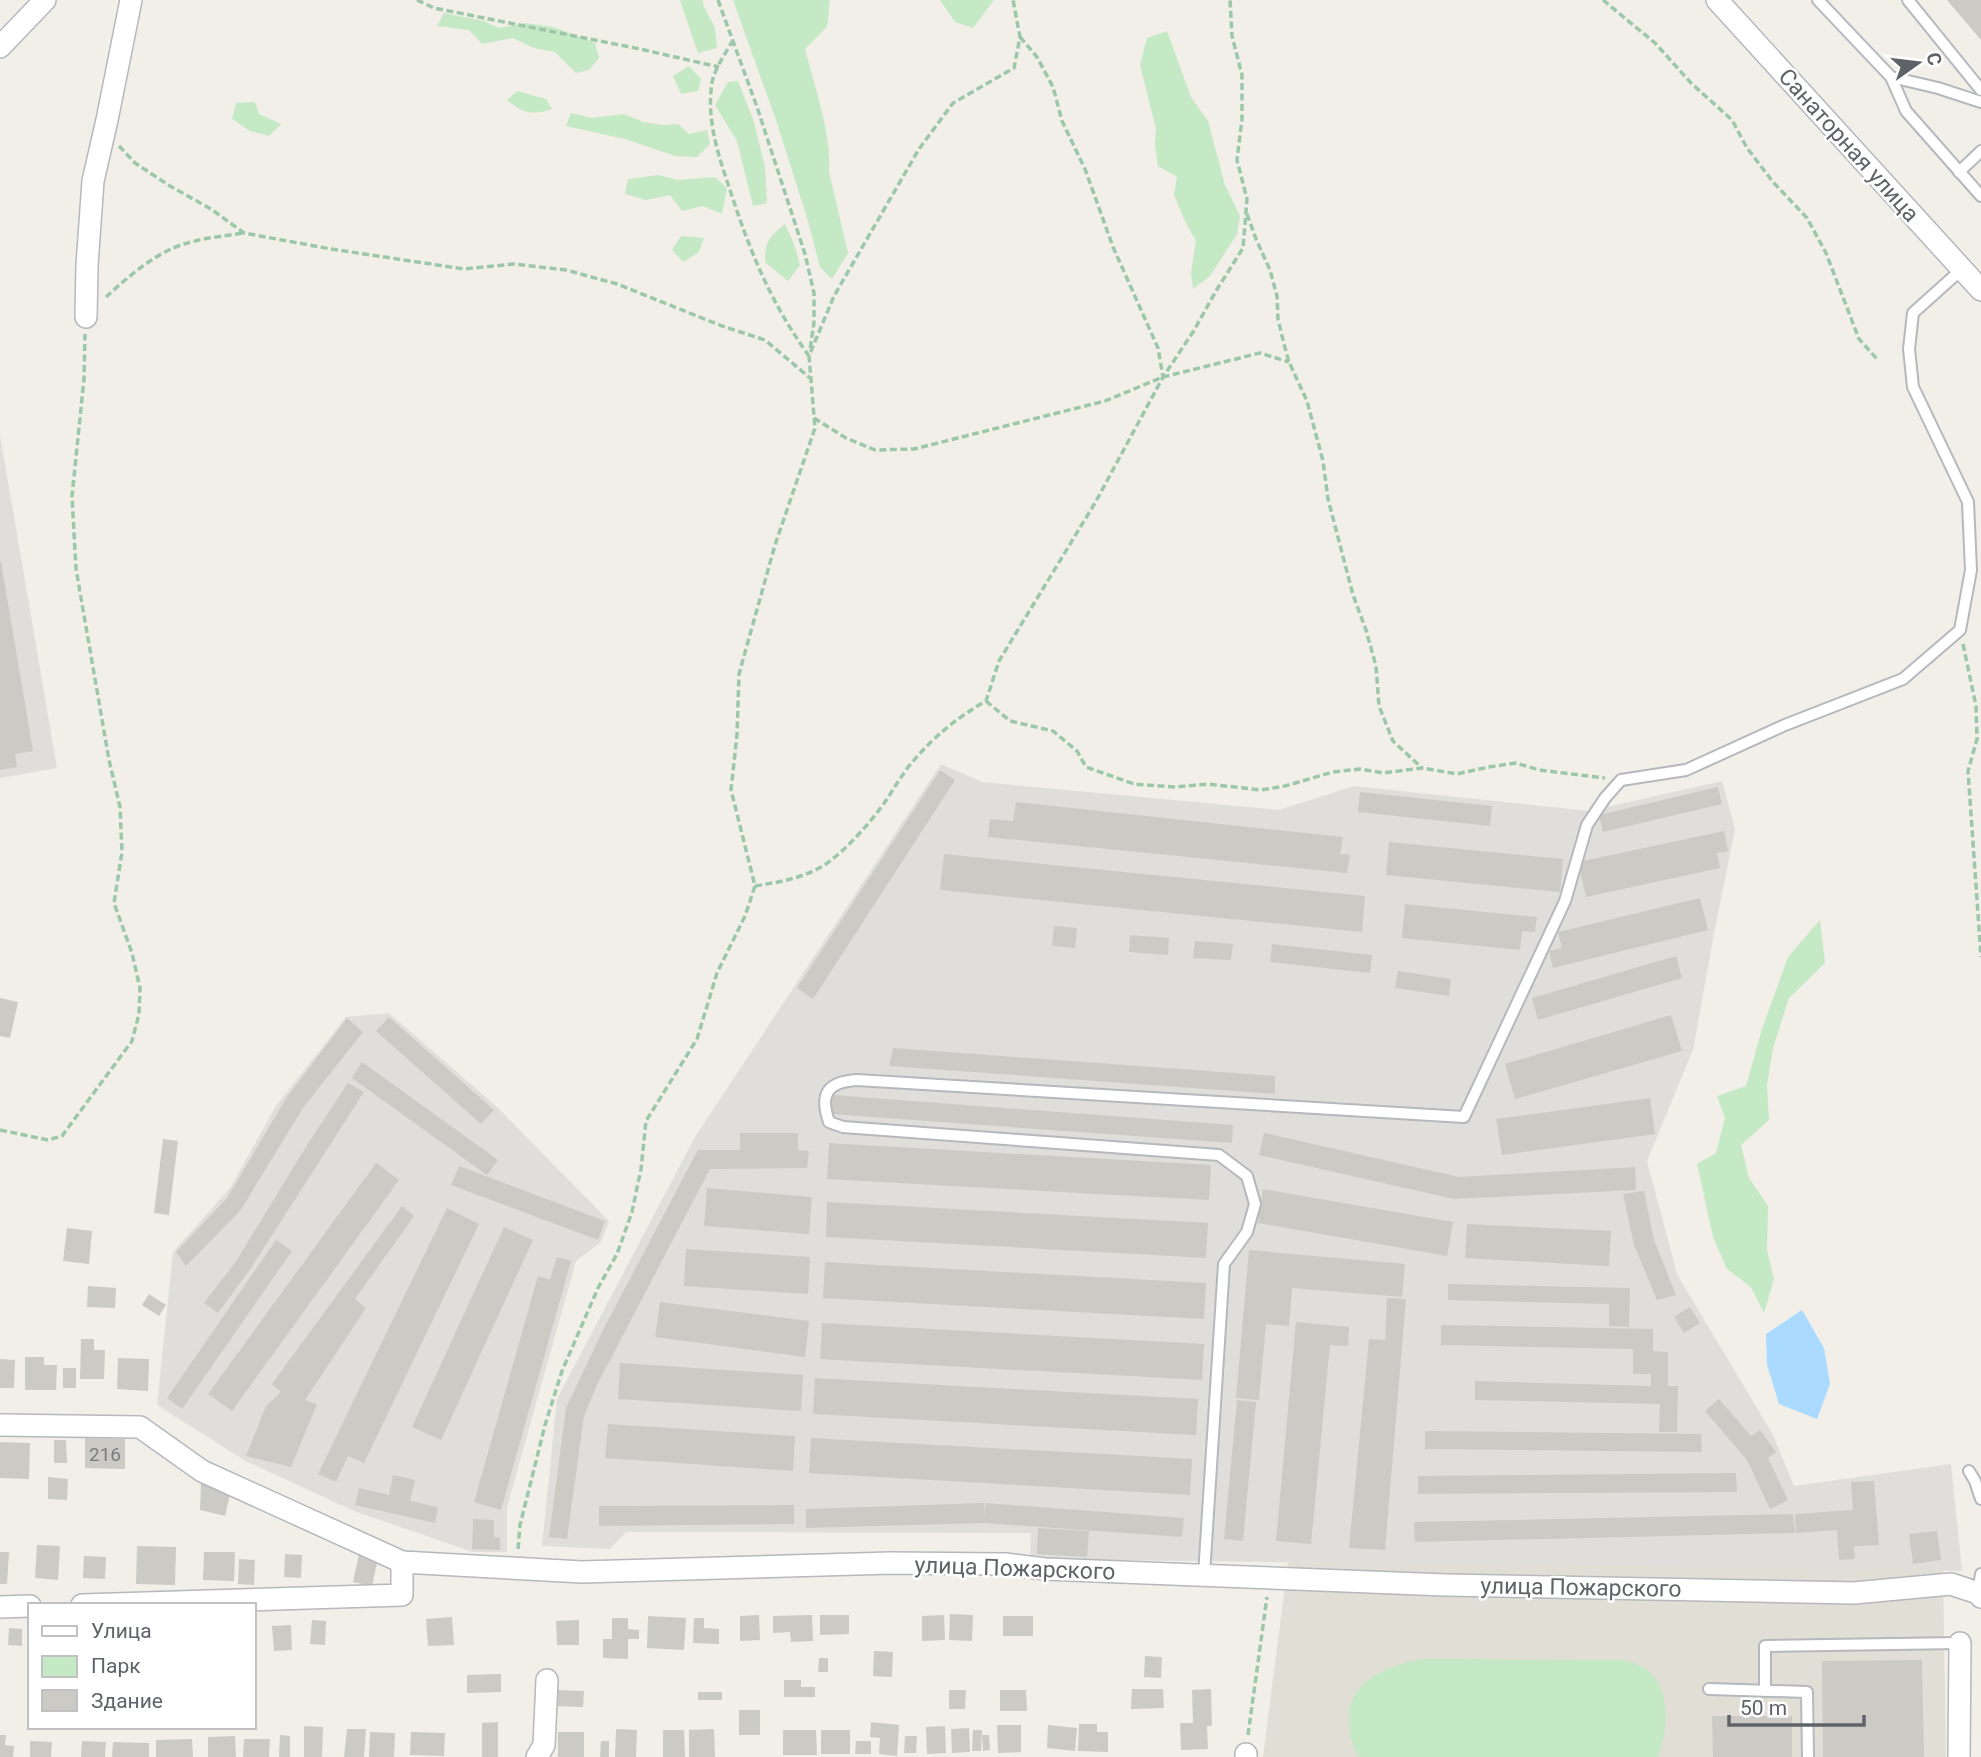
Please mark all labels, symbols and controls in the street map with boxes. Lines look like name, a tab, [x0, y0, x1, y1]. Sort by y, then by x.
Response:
north arrow	[1883, 28, 1953, 98]
text: С	[1921, 50, 1947, 68]
street label: Санаторная улица	[1773, 63, 1925, 228]
house number: 216	[89, 1443, 121, 1466]
street label: улица Пожарского	[914, 1551, 1116, 1586]
street label: улица Пожарского	[1480, 1572, 1682, 1603]
legend	[28, 1603, 256, 1729]
text: Улица	[91, 1619, 152, 1643]
text: Парк	[91, 1654, 141, 1678]
scale bar	[1729, 1684, 1864, 1728]
text: Здание	[91, 1689, 163, 1713]
text: 50 m	[1740, 1696, 1787, 1720]

